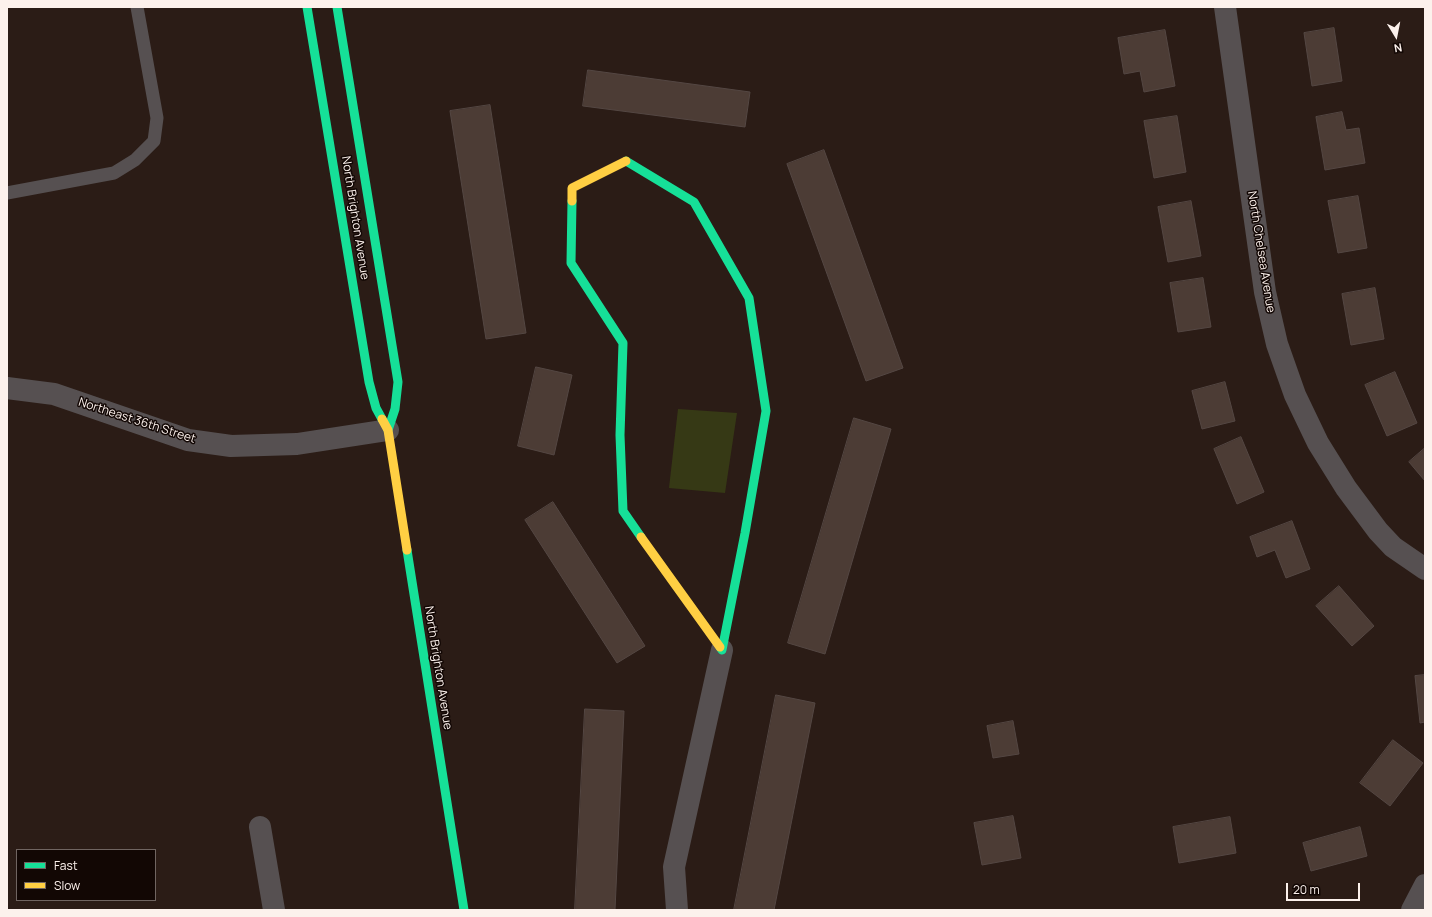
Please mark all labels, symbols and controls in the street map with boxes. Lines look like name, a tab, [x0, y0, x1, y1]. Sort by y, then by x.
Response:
north arrow	[1376, 16, 1416, 56]
text: N	[1393, 40, 1403, 56]
street label: North Brighton Avenue	[338, 155, 372, 281]
street label: North Chelsea Avenue	[1244, 190, 1278, 314]
street label: Northeast 36th Street	[77, 395, 197, 447]
street label: North Brighton Avenue	[421, 605, 455, 731]
legend	[16, 849, 156, 901]
text: Fast	[54, 857, 78, 874]
scale bar	[1288, 875, 1362, 901]
text: Slow	[54, 877, 80, 894]
text: 20 m	[1293, 881, 1320, 898]

